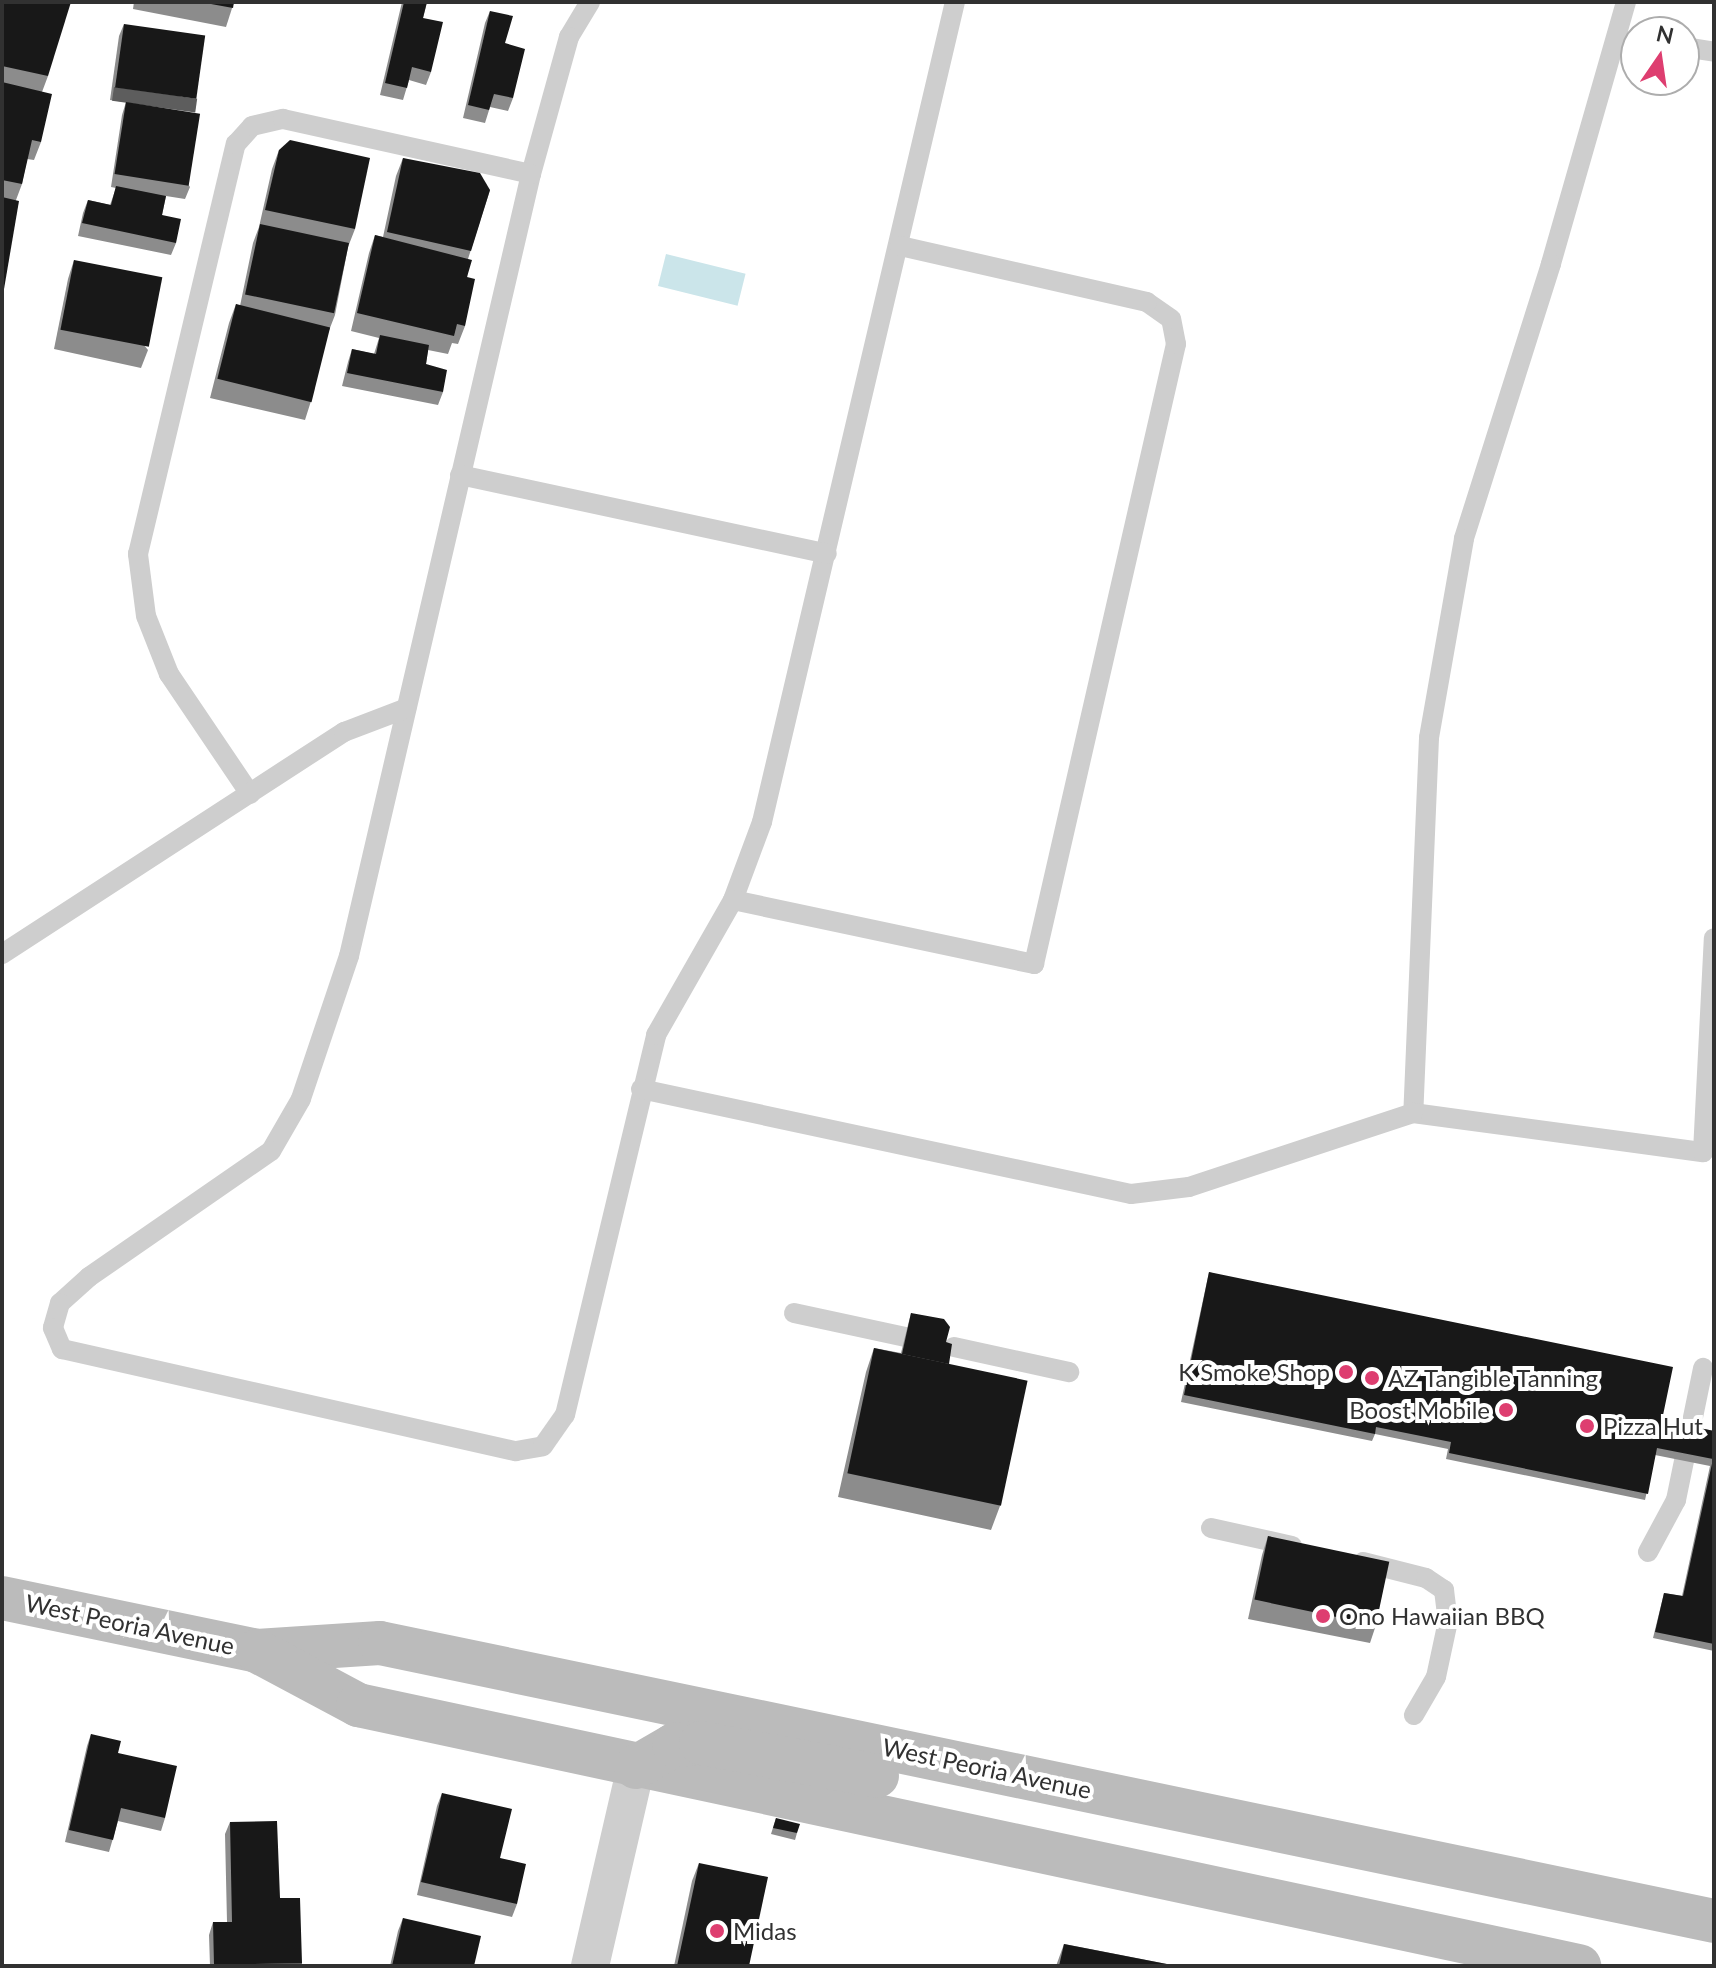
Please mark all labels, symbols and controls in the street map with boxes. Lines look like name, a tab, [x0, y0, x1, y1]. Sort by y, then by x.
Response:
north arrow	[1620, 16, 1700, 96]
text: N	[1654, 19, 1676, 49]
place label: K Smoke Shop	[1178, 1358, 1330, 1386]
marker: K Smoke Shop	[1337, 1363, 1355, 1381]
place label: AZ Tangible Tanning	[1388, 1364, 1600, 1392]
marker: AZ Tangible Tanning	[1363, 1369, 1381, 1387]
place label: Boost Mobile	[1349, 1396, 1490, 1424]
marker: Boost Mobile	[1497, 1401, 1515, 1419]
place label: Pizza Hut	[1603, 1412, 1703, 1440]
marker: Pizza Hut	[1578, 1417, 1596, 1435]
street label: West Peoria Avenue	[23, 1588, 237, 1660]
place label: Ono Hawaiian BBQ	[1339, 1602, 1545, 1630]
marker: Ono Hawaiian BBQ	[1314, 1607, 1332, 1625]
street label: West Peoria Avenue	[880, 1732, 1094, 1804]
place label: Midas	[733, 1917, 797, 1945]
marker: Midas	[708, 1922, 726, 1940]

